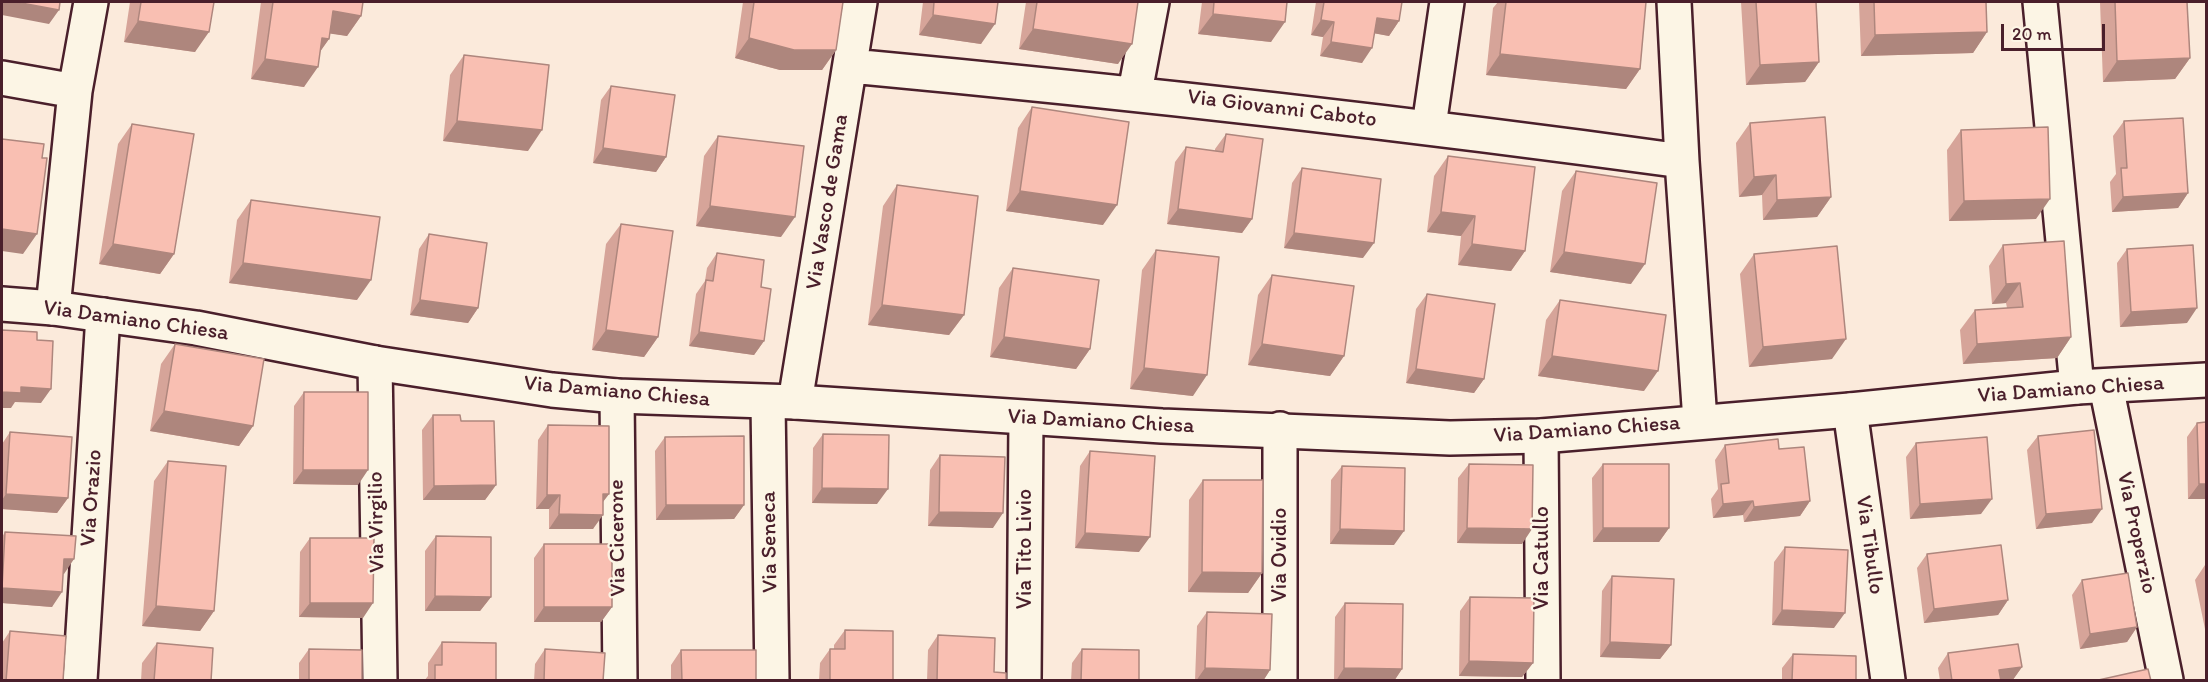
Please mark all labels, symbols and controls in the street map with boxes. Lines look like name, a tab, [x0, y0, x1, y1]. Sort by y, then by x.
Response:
scale bar	[2004, 12, 2108, 50]
text: 20 m	[2012, 23, 2052, 45]
street label: Via Giovanni Caboto	[1186, 84, 1378, 134]
street label: Via Vasco de Gama	[801, 112, 855, 292]
street label: Via Damiano Chiesa	[41, 295, 231, 347]
street label: Via Damiano Chiesa	[1977, 370, 2165, 410]
street label: Via Damiano Chiesa	[523, 371, 711, 413]
street label: Via Damiano Chiesa	[1007, 404, 1195, 440]
street label: Via Damiano Chiesa	[1493, 410, 1681, 450]
street label: Via Orazio	[75, 449, 109, 547]
street label: Via Properzio	[2110, 470, 2162, 596]
street label: Via Virgilio	[363, 471, 391, 573]
street label: Via Cicerone	[604, 479, 632, 597]
street label: Via Tito Livio	[1012, 489, 1038, 609]
street label: Via Seneca	[756, 491, 784, 593]
street label: Via Tibullo	[1849, 494, 1889, 596]
street label: Via Catullo	[1529, 506, 1555, 610]
street label: Via Ovidio	[1267, 508, 1293, 602]

